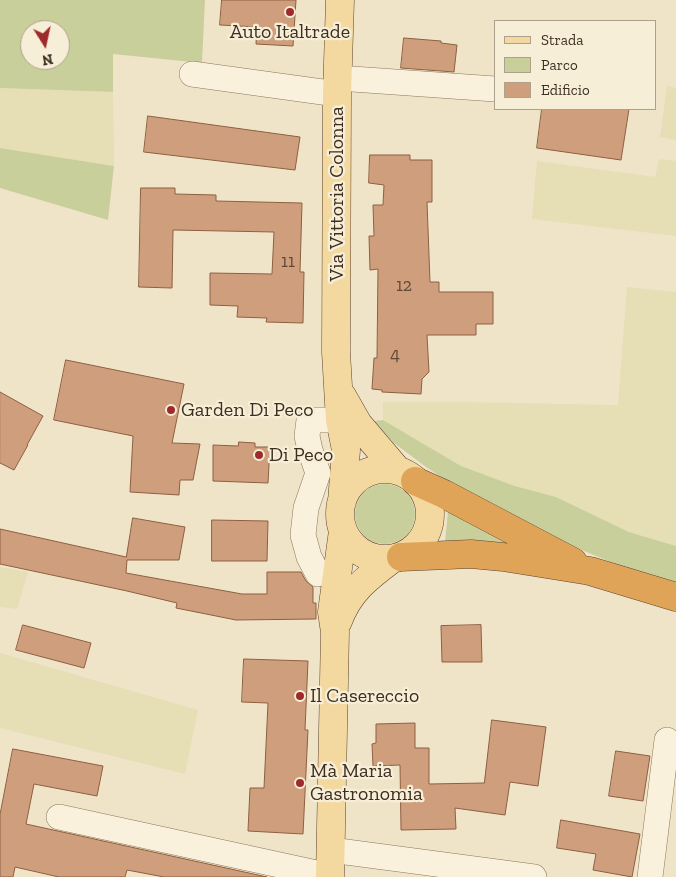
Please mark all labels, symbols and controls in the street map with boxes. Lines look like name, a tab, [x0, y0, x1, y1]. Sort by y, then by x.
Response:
marker: Auto Italtrade	[284, 6, 296, 18]
north arrow	[20, 20, 70, 70]
place label: Auto Italtrade	[230, 20, 350, 44]
legend	[493, 20, 656, 110]
text: Strada	[541, 31, 584, 49]
text: N	[41, 50, 54, 69]
text: Parco	[541, 56, 578, 74]
text: Edificio	[541, 81, 590, 99]
street label: Via Vittoria Colonna	[325, 106, 349, 282]
house number: 11	[281, 251, 295, 273]
house number: 12	[396, 275, 412, 297]
house number: 4	[390, 344, 400, 366]
place label: Garden Di Peco	[181, 398, 313, 422]
marker: Garden Di Peco	[165, 404, 177, 416]
place label: Di Peco	[269, 443, 333, 467]
marker: Di Peco	[253, 449, 265, 461]
place label: Il Casereccio	[310, 684, 419, 708]
marker: Il Casereccio	[294, 690, 306, 702]
place label: Mà Maria Gastronomia	[310, 759, 423, 806]
marker: Mà Maria Gastronomia	[294, 777, 306, 789]

